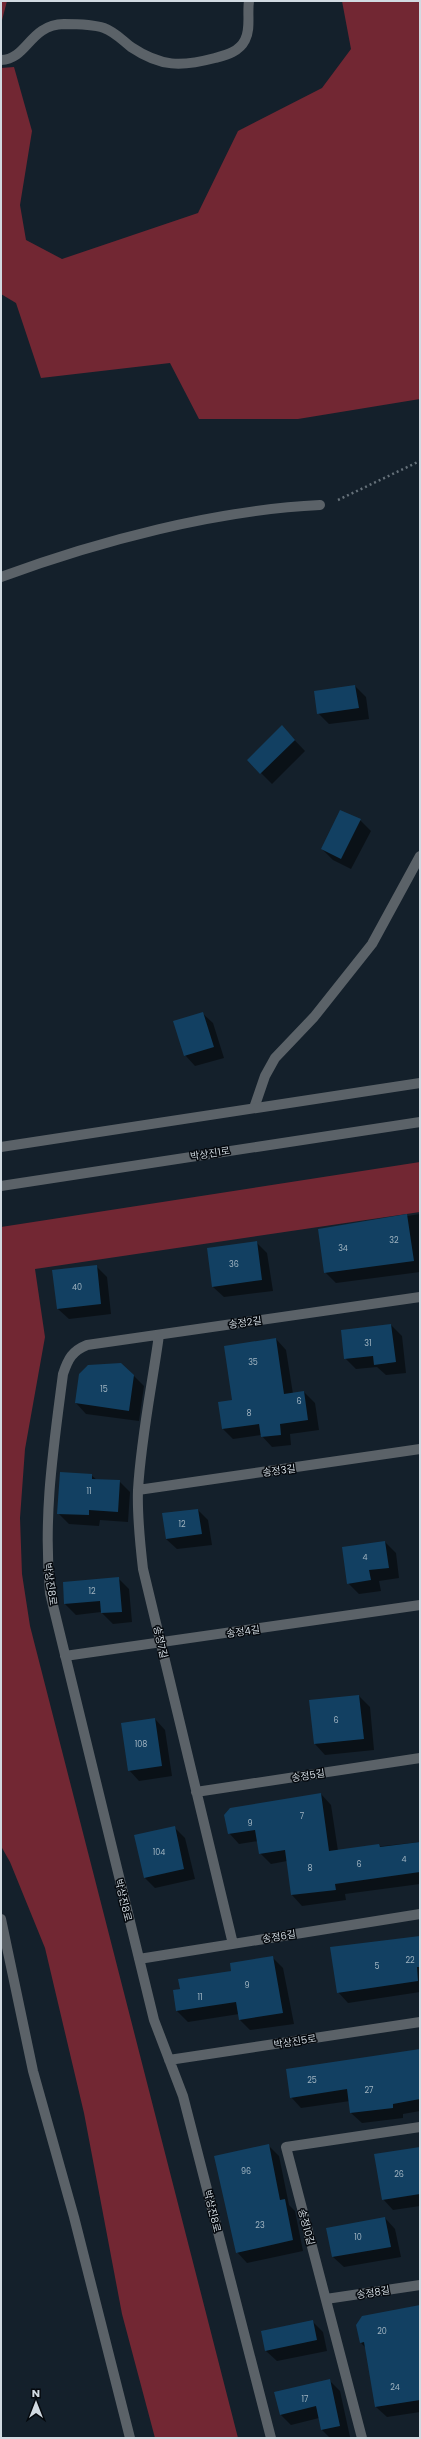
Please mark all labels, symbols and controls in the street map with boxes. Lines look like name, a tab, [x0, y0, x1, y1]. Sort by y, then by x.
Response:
street label: 박상진1로	[189, 1143, 231, 1164]
house number: 32	[389, 1235, 399, 1246]
house number: 34	[338, 1243, 348, 1254]
house number: 36	[229, 1259, 239, 1270]
house number: 40	[72, 1282, 82, 1293]
street label: 송정2길	[228, 1313, 263, 1332]
house number: 31	[364, 1338, 372, 1349]
house number: 35	[248, 1357, 258, 1368]
house number: 15	[100, 1384, 108, 1395]
house number: 6	[296, 1396, 302, 1407]
house number: 8	[246, 1408, 252, 1419]
street label: 송정3길	[261, 1461, 297, 1480]
house number: 11	[86, 1486, 92, 1497]
house number: 12	[178, 1519, 186, 1530]
house number: 4	[362, 1552, 368, 1563]
street label: 박상진8로	[40, 1562, 61, 1606]
house number: 12	[88, 1586, 96, 1597]
street label: 송정4길	[225, 1622, 261, 1641]
street label: 송정7길	[149, 1624, 172, 1660]
house number: 6	[333, 1715, 339, 1726]
house number: 108	[135, 1739, 147, 1750]
street label: 송정5길	[290, 1765, 326, 1786]
house number: 7	[300, 1811, 305, 1822]
house number: 9	[247, 1818, 253, 1829]
house number: 104	[153, 1847, 165, 1858]
house number: 4	[401, 1854, 407, 1865]
house number: 6	[356, 1859, 362, 1870]
house number: 8	[307, 1863, 313, 1874]
street label: 박상진8로	[111, 1877, 136, 1923]
street label: 송정6길	[261, 1926, 297, 1947]
house number: 22	[405, 1955, 415, 1966]
house number: 5	[374, 1961, 380, 1972]
house number: 9	[244, 1980, 250, 1991]
house number: 11	[197, 1992, 203, 2003]
street label: 박상진5로	[273, 2031, 318, 2052]
house number: 25	[307, 2075, 317, 2086]
house number: 27	[365, 2085, 374, 2096]
house number: 96	[241, 2166, 251, 2177]
house number: 26	[394, 2169, 404, 2180]
street label: 박상진8로	[200, 2188, 225, 2234]
street label: 송정10길	[294, 2207, 319, 2247]
house number: 23	[255, 2220, 265, 2231]
house number: 10	[354, 2232, 362, 2243]
street label: 송정8길	[355, 2282, 391, 2303]
house number: 20	[377, 2326, 387, 2337]
house number: 24	[390, 2382, 400, 2393]
north arrow	[16, 2383, 56, 2423]
text: N	[32, 2385, 40, 2401]
house number: 17	[302, 2394, 309, 2405]

